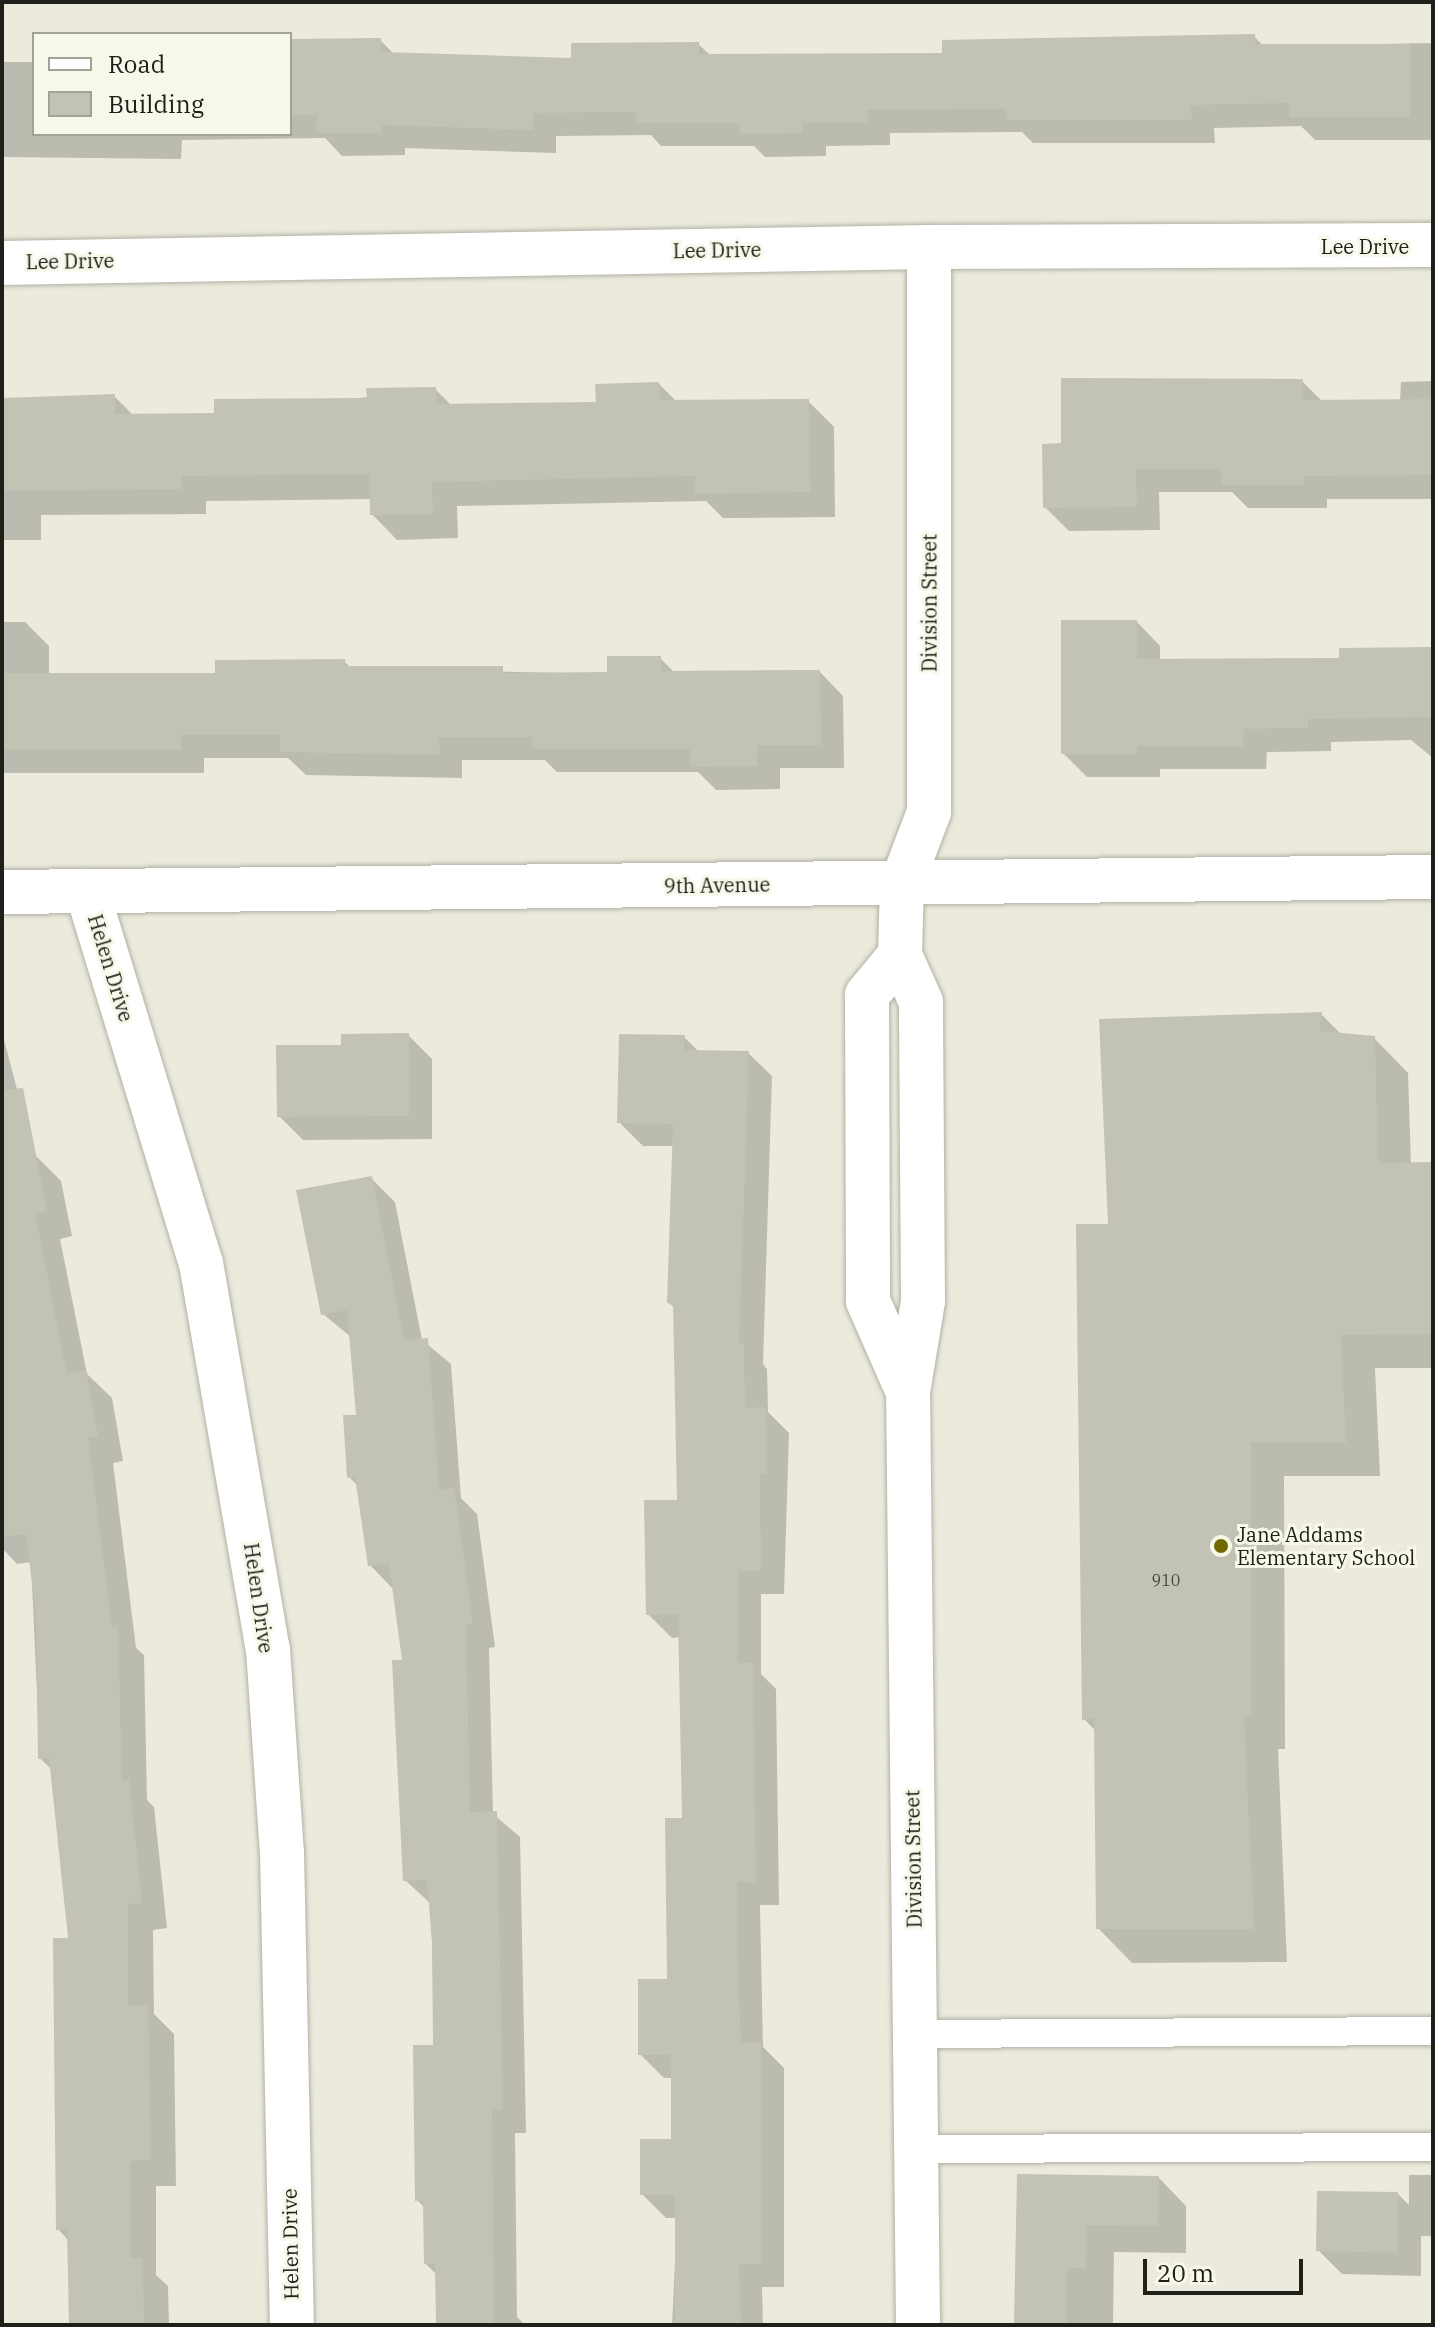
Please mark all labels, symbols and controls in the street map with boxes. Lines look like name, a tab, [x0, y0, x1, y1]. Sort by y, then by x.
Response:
legend	[32, 32, 292, 136]
text: Road	[108, 48, 165, 80]
text: Building	[108, 88, 204, 120]
street label: Lee Drive	[1321, 234, 1409, 258]
street label: Lee Drive	[673, 237, 761, 263]
street label: Lee Drive	[26, 248, 114, 274]
street label: Division Street	[917, 534, 941, 672]
street label: 9th Avenue	[664, 872, 770, 898]
street label: Helen Drive	[83, 911, 139, 1025]
place label: Jane Addams Elementary School	[1237, 1522, 1415, 1569]
marker: Jane Addams Elementary School	[1212, 1537, 1230, 1555]
street label: Helen Drive	[239, 1541, 279, 1655]
house number: 910	[1152, 1570, 1180, 1590]
street label: Division Street	[900, 1790, 926, 1928]
street label: Helen Drive	[277, 2188, 303, 2300]
scale bar	[1147, 2243, 1307, 2293]
text: 20 m	[1157, 2257, 1214, 2289]

